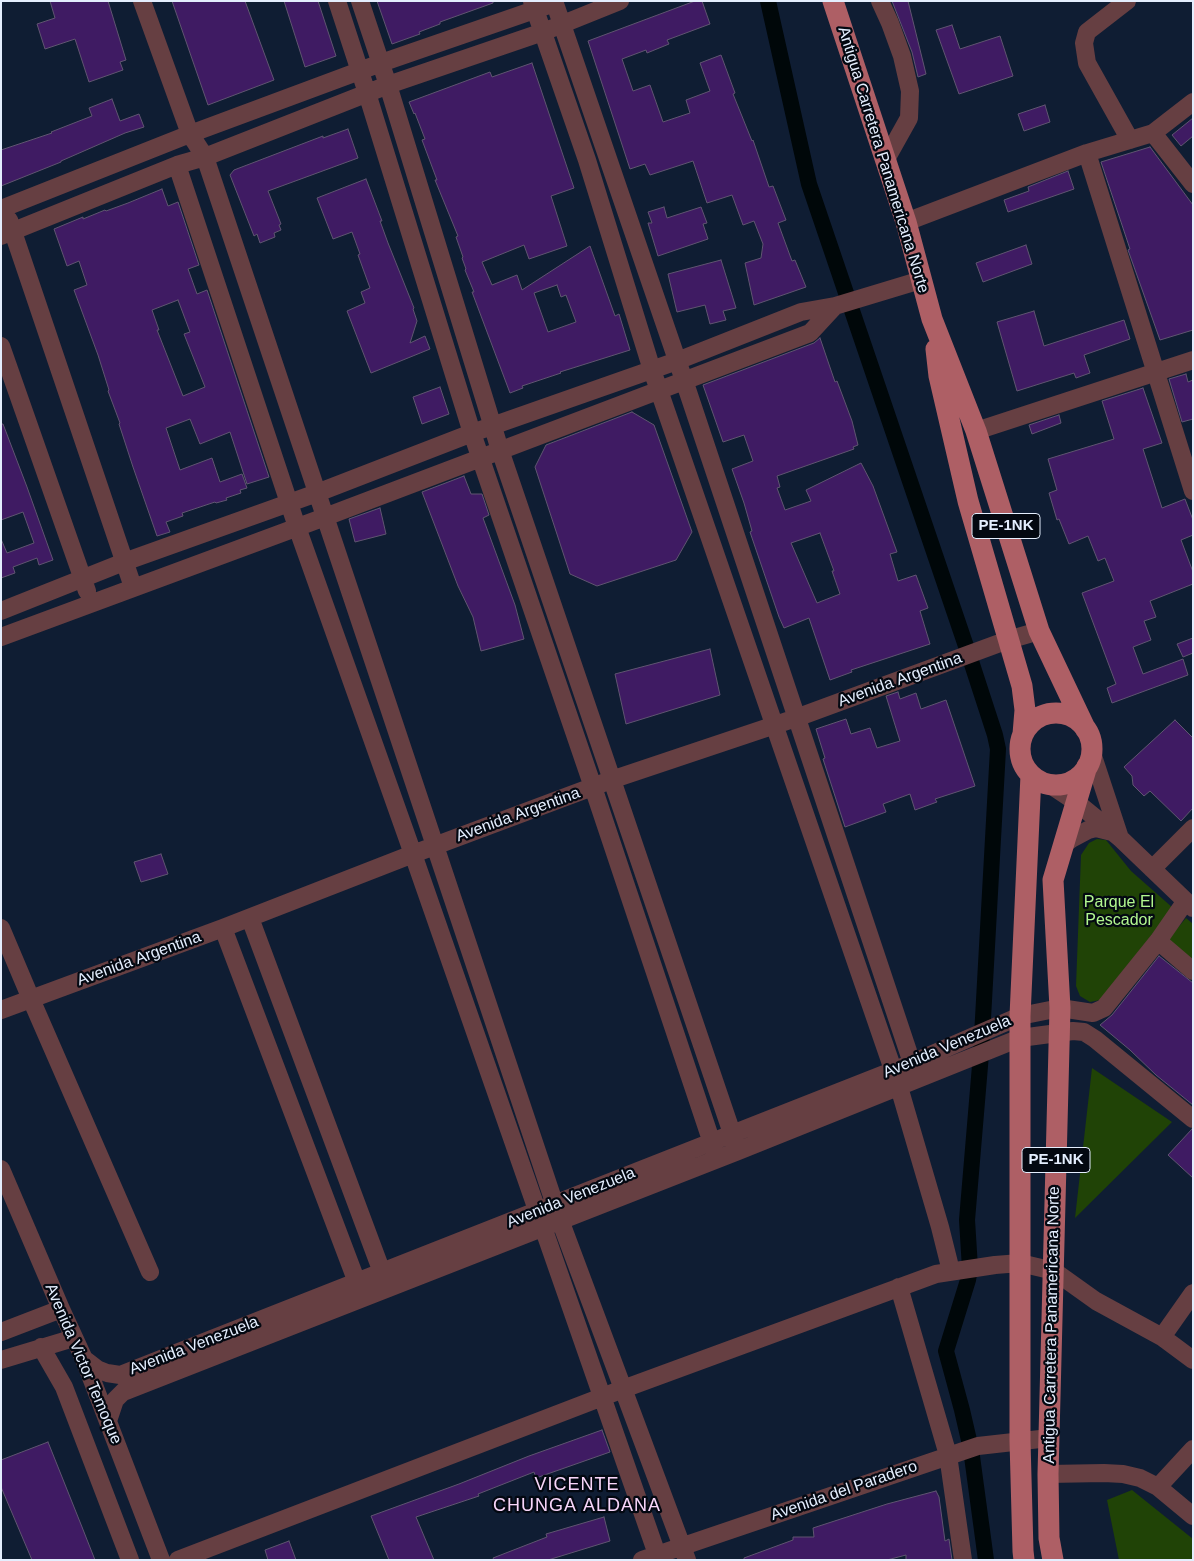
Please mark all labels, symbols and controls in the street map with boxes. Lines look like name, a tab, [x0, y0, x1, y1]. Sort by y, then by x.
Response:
street label: Antigua Carretera Panamericana Norte	[833, 25, 933, 295]
road number: PE-1NK	[972, 514, 1040, 538]
street label: Avenida Argentina	[835, 649, 965, 711]
street label: Avenida Argentina	[453, 784, 583, 846]
park label: Parque El Pescador	[1084, 893, 1154, 931]
street label: Avenida Argentina	[74, 928, 204, 990]
street label: Avenida Venezuela	[880, 1011, 1014, 1083]
road number: PE-1NK	[1022, 1148, 1090, 1172]
street label: Avenida Venezuela	[504, 1163, 638, 1233]
street label: Antigua Carretera Panamericana Norte	[1040, 1186, 1064, 1464]
street label: Avenida Victor Temoque	[40, 1281, 126, 1447]
street label: Avenida Venezuela	[127, 1313, 261, 1379]
street label: Avenida del Paradero	[768, 1457, 920, 1525]
district label: VICENTE CHUNGA ALDANA	[491, 1474, 663, 1516]

